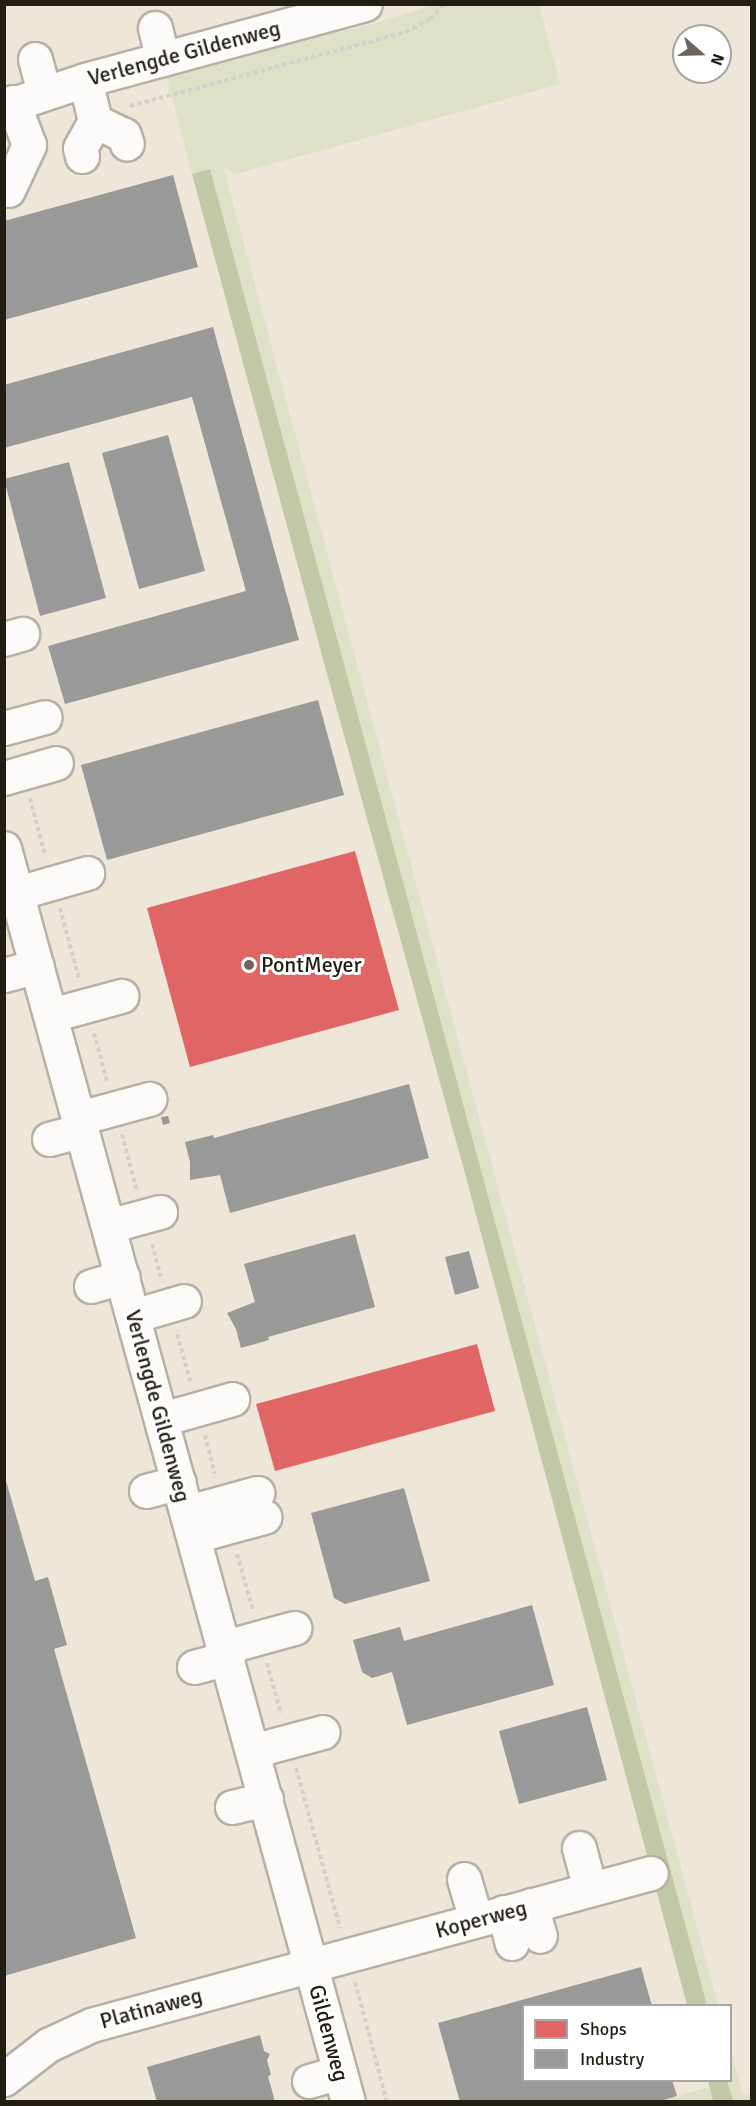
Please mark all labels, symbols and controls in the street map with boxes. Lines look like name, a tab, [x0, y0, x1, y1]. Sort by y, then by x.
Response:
street label: Verlengde Gildenweg	[85, 15, 283, 91]
north arrow	[672, 24, 732, 84]
text: N	[706, 51, 728, 68]
place label: PontMeyer	[261, 952, 362, 978]
marker: PontMeyer	[242, 958, 256, 972]
street label: Verlengde Gildenweg	[120, 1307, 196, 1505]
street label: Koperweg	[432, 1894, 530, 1944]
street label: Platinaweg	[97, 1982, 205, 2034]
street label: Gildenweg	[303, 1982, 355, 2084]
legend	[522, 2004, 732, 2082]
text: Shops	[580, 2018, 627, 2040]
text: Industry	[580, 2048, 644, 2070]

